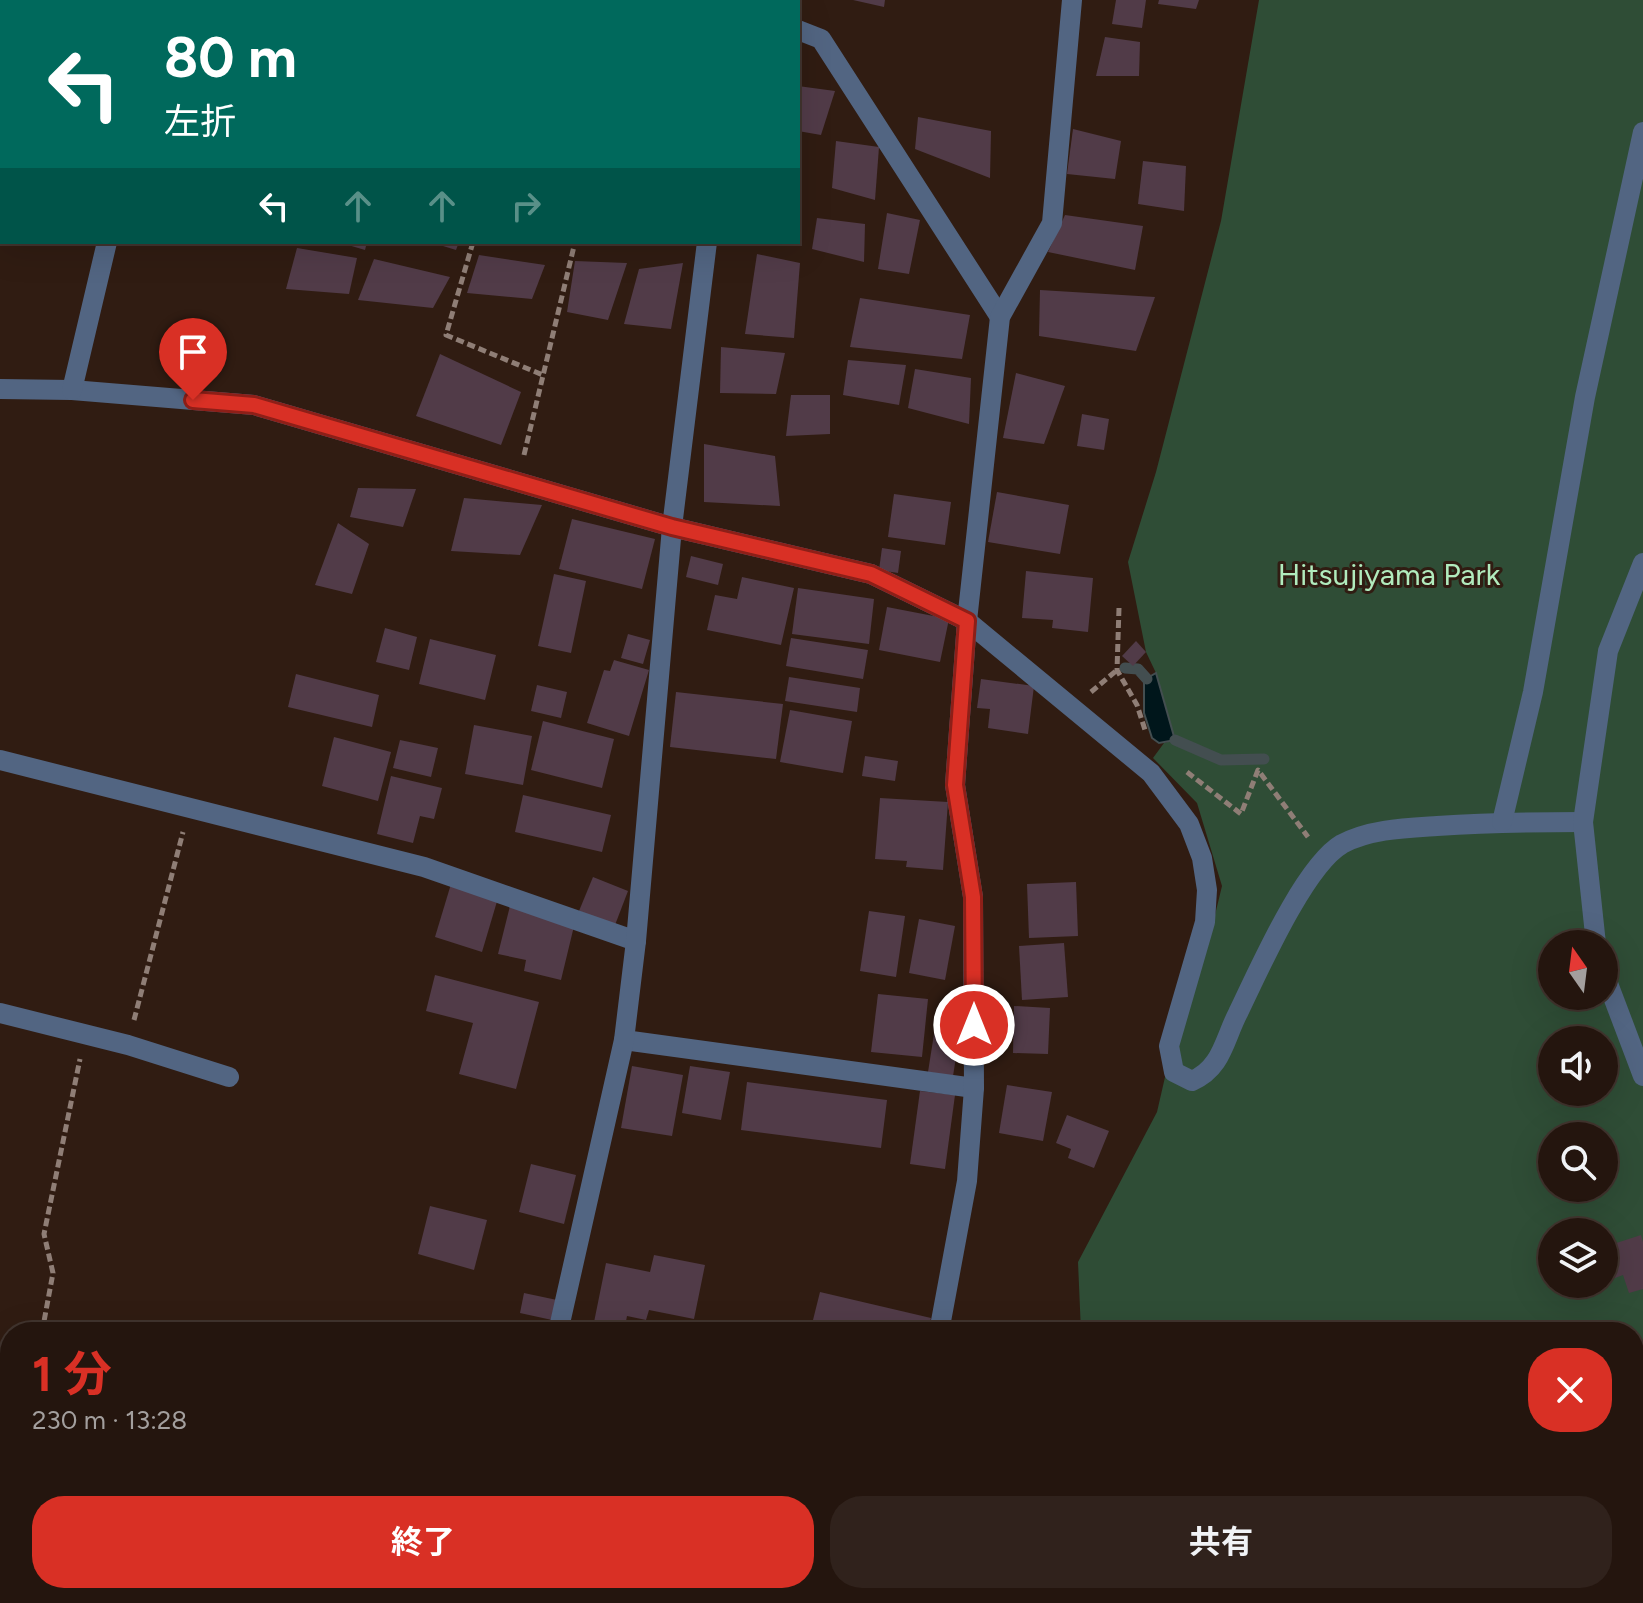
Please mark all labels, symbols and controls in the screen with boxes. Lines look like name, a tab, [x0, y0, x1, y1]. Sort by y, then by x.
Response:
text: 80 m	[164, 24, 297, 91]
icon: left	[32, 32, 136, 136]
text: 左折	[164, 100, 236, 143]
icon: left	[252, 184, 296, 228]
icon: ahead	[336, 184, 380, 228]
icon: ahead	[420, 184, 464, 228]
icon: right	[504, 184, 548, 228]
pin	[159, 318, 227, 400]
icon: arrive	[171, 330, 215, 374]
park label: Hitsujiyama Park	[1278, 556, 1501, 593]
north arrow	[1538, 930, 1618, 1010]
map controls	[1538, 930, 1618, 1298]
position arrow	[932, 983, 1016, 1067]
button: sound	[1538, 1026, 1618, 1106]
button: search	[1538, 1122, 1618, 1202]
button: layers	[1538, 1218, 1618, 1298]
text: 1 分	[32, 1345, 112, 1403]
button: close	[1528, 1348, 1612, 1432]
text: 230 m · 13:28	[32, 1404, 187, 1436]
button: 終了	[32, 1496, 814, 1588]
button: 共有	[830, 1496, 1612, 1588]

